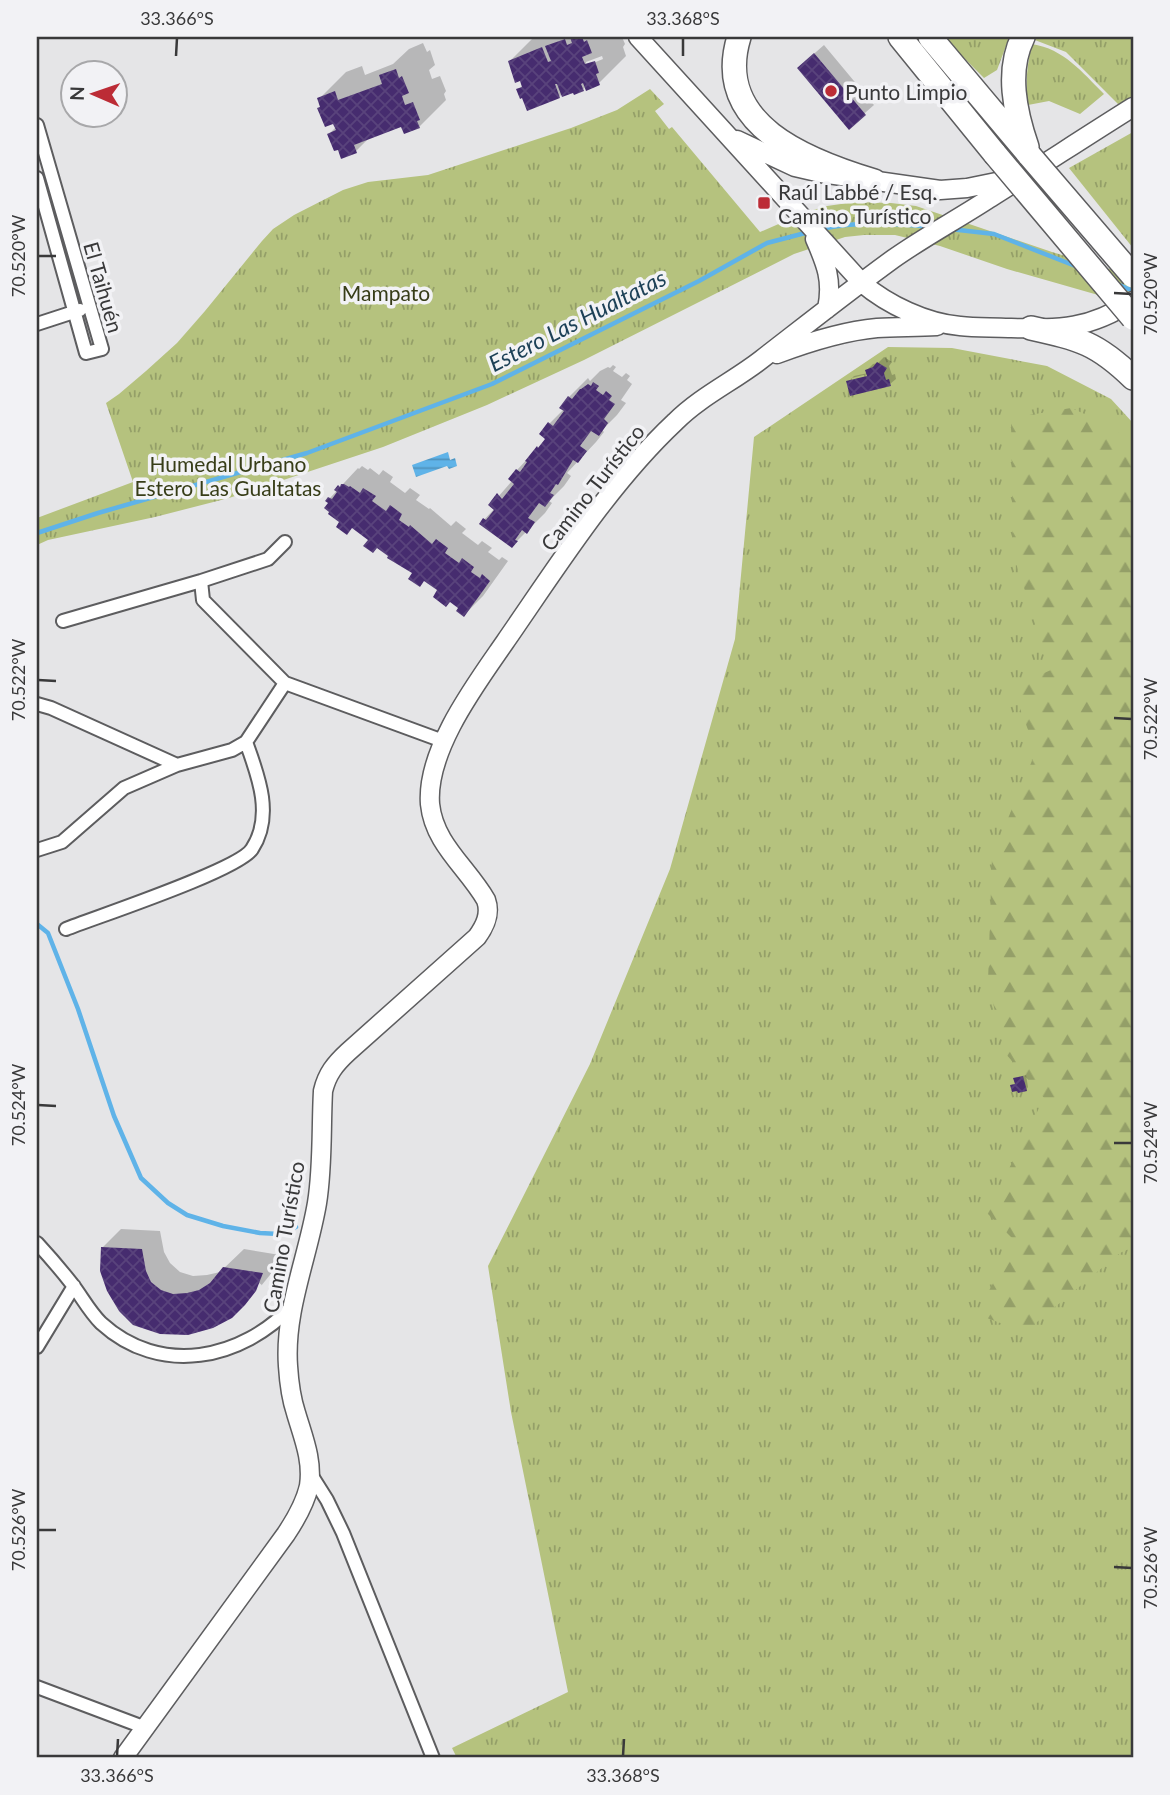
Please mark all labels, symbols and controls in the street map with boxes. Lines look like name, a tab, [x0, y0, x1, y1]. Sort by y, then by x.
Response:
text: 33.366°S	[140, 7, 214, 29]
text: 33.368°S	[646, 7, 720, 29]
north arrow	[60, 60, 130, 130]
place label: Punto Limpio	[845, 79, 967, 104]
marker: Punto Limpio	[823, 83, 839, 99]
text: N	[65, 86, 88, 101]
place label: Raúl Labbé / Esq. Camino Turístico	[778, 179, 937, 228]
marker: Raúl Labbé / Esq. Camino Turístico	[756, 195, 772, 211]
text: 70.520°W	[7, 214, 29, 297]
street label: El Taihuén	[79, 239, 129, 335]
text: 70.520°W	[1139, 252, 1161, 335]
water label: Estero Las Hualtatas	[483, 263, 671, 377]
park label: Mampato	[342, 280, 430, 305]
street label: Camino Turístico	[535, 419, 649, 555]
park label: Humedal Urbano Estero Las Gualtatas	[135, 451, 321, 500]
text: 70.522°W	[7, 638, 29, 721]
text: 70.522°W	[1139, 677, 1161, 760]
text: 70.524°W	[7, 1063, 29, 1146]
text: 70.524°W	[1139, 1101, 1161, 1184]
street label: Camino Turístico	[257, 1159, 309, 1315]
text: 70.526°W	[7, 1488, 29, 1571]
text: 70.526°W	[1139, 1526, 1161, 1609]
text: 33.366°S	[80, 1764, 154, 1786]
text: 33.368°S	[586, 1764, 660, 1786]

